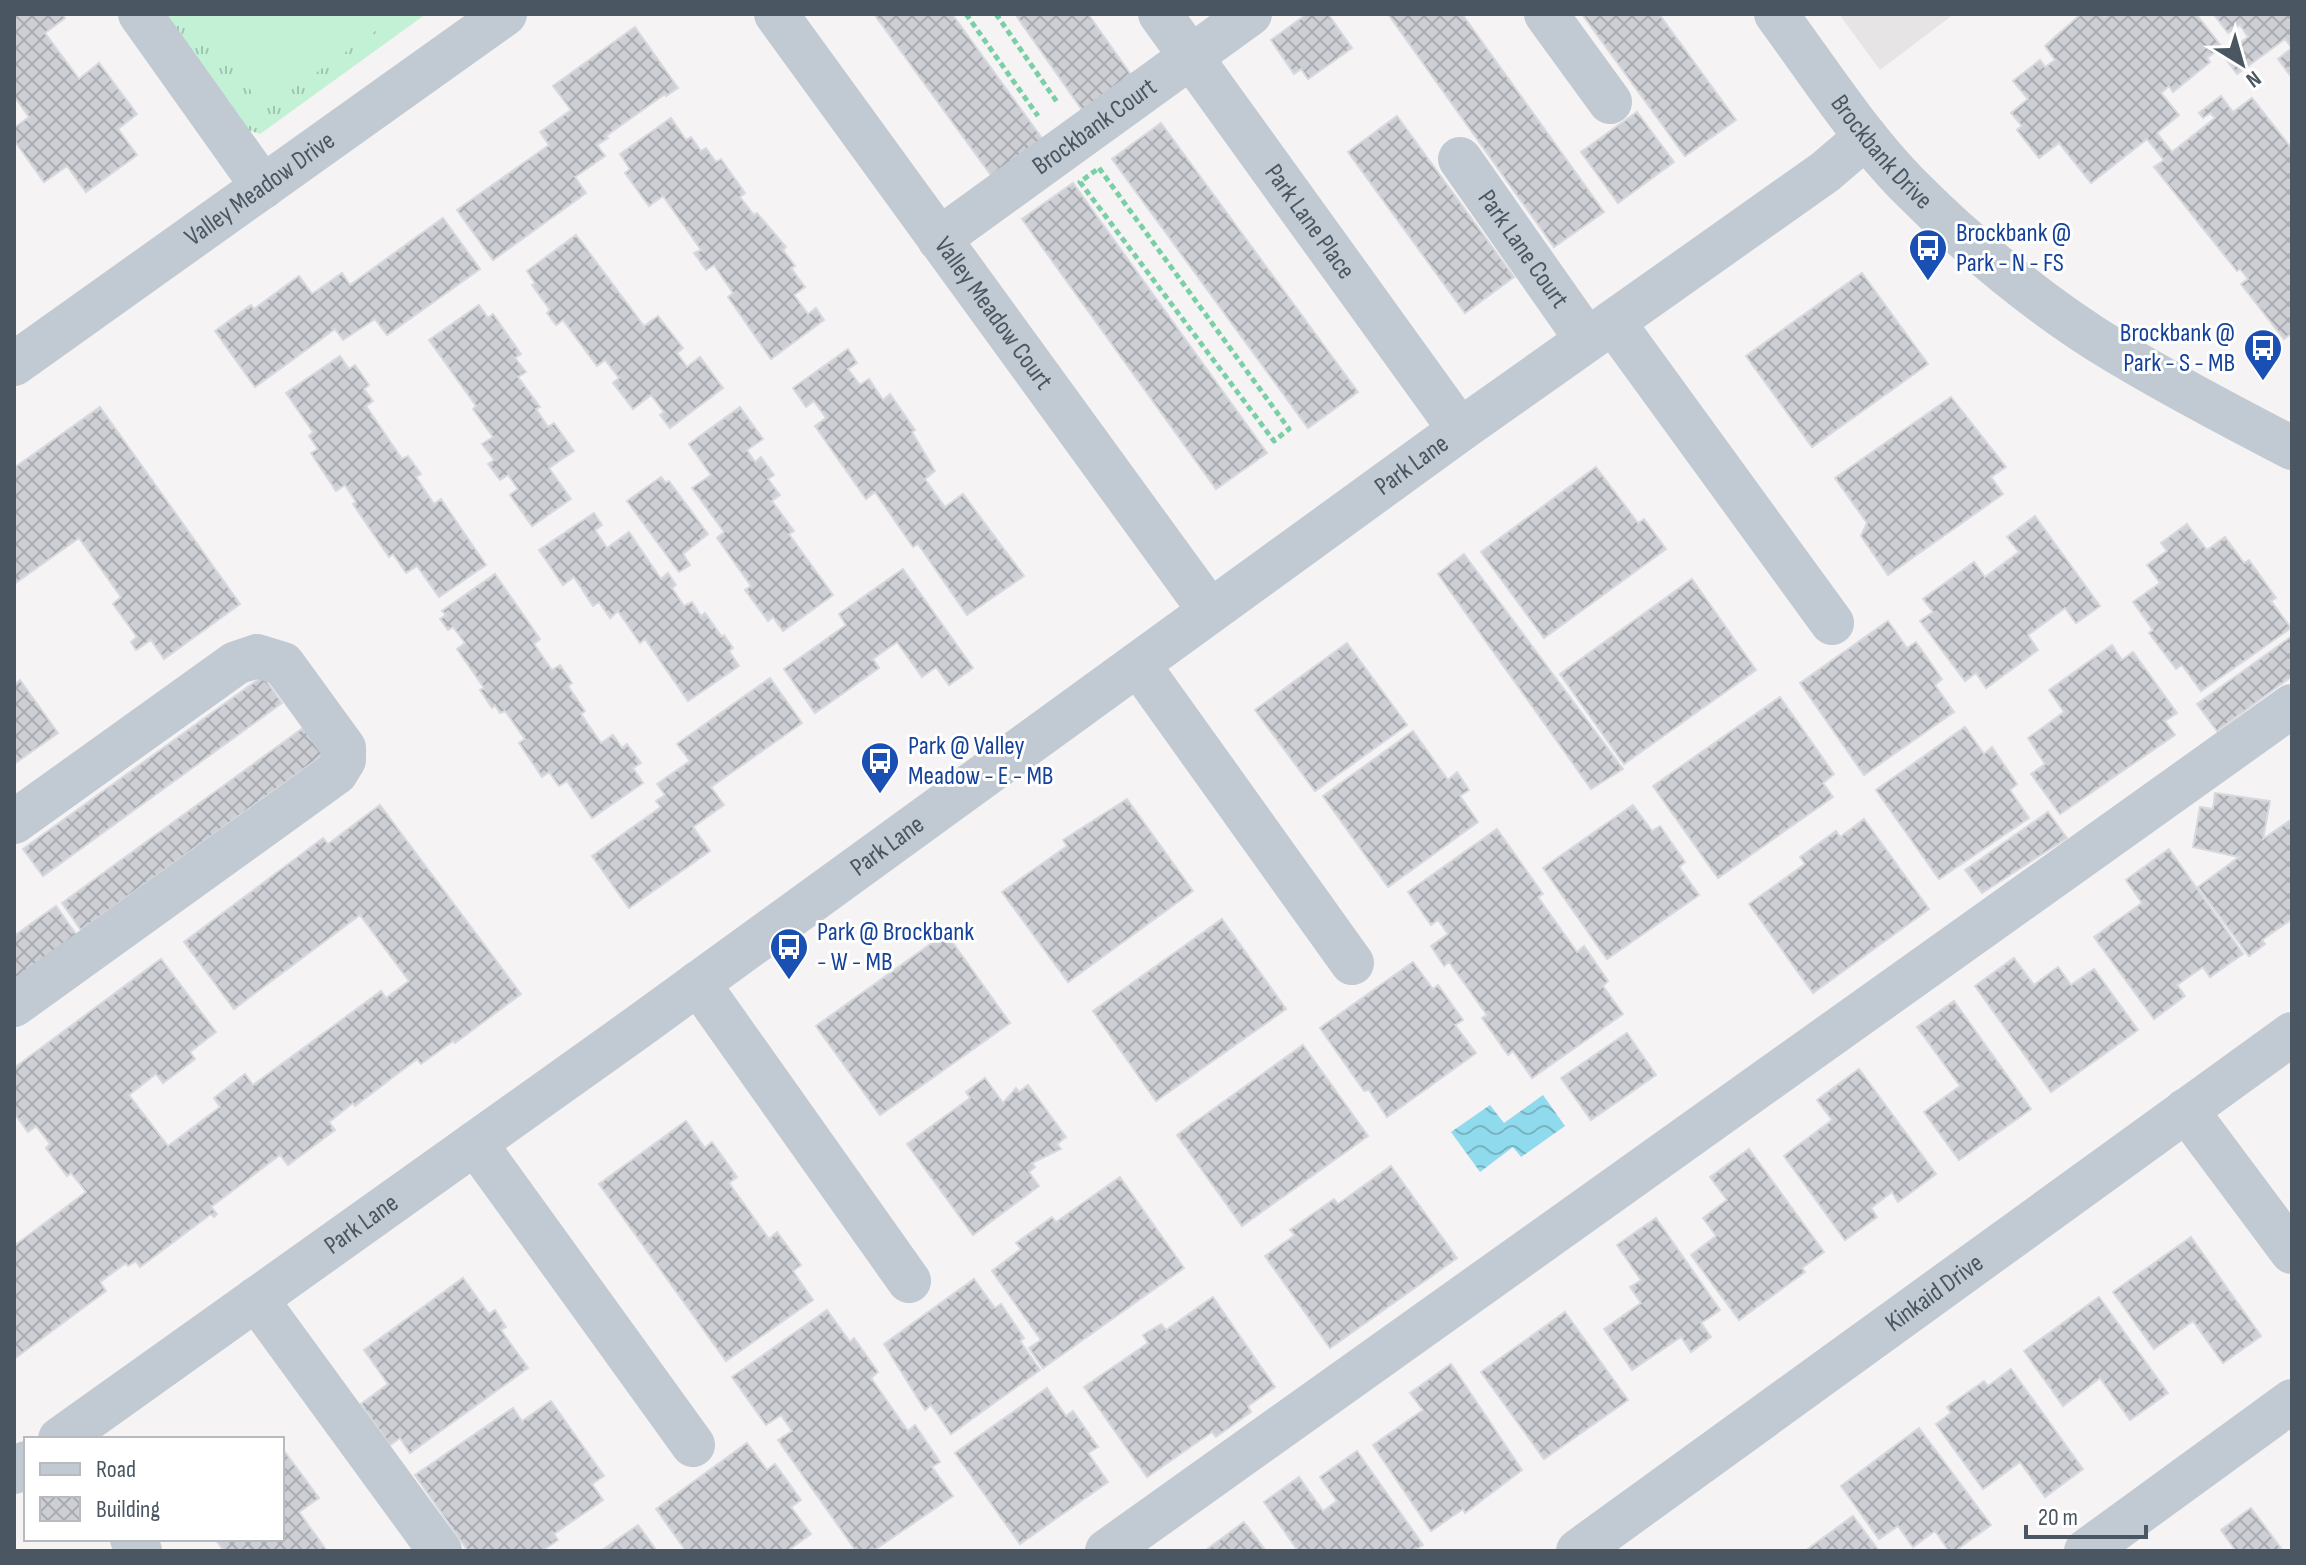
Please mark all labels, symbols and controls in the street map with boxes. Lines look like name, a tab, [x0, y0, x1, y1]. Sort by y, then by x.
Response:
north arrow	[2202, 24, 2282, 104]
text: N	[2240, 64, 2266, 93]
street label: Brockbank Court	[1027, 71, 1163, 182]
street label: Brockbank Drive	[1824, 89, 1939, 216]
street label: Valley Meadow Drive	[179, 125, 341, 253]
street label: Park Lane Place	[1258, 158, 1362, 285]
street label: Park Lane Court	[1471, 184, 1575, 314]
place label: Brockbank @ Park - N - FS	[1956, 218, 2071, 279]
bus stop icon: Brockbank @ Park - N - FS	[1907, 227, 1949, 282]
street label: Valley Meadow Court	[928, 231, 1059, 396]
place label: Brockbank @ Park - S - MB	[2120, 318, 2235, 379]
bus stop icon: Brockbank @ Park - S - MB	[2242, 327, 2284, 382]
street label: Park Lane	[1369, 428, 1455, 502]
place label: Park @ Valley Meadow - E - MB	[908, 731, 1053, 792]
bus stop icon: Park @ Valley Meadow - E - MB	[859, 740, 901, 795]
street label: Park Lane	[844, 809, 930, 883]
place label: Park @ Brockbank - W - MB	[817, 917, 974, 978]
bus stop icon: Park @ Brockbank - W - MB	[768, 926, 810, 981]
street label: Park Lane	[318, 1187, 404, 1261]
street label: Kinkaid Drive	[1880, 1247, 1989, 1339]
legend	[24, 1437, 284, 1541]
text: Road	[96, 1455, 136, 1484]
scale bar	[2026, 1489, 2146, 1539]
text: Building	[96, 1495, 160, 1524]
text: 20 m	[2038, 1503, 2078, 1532]

